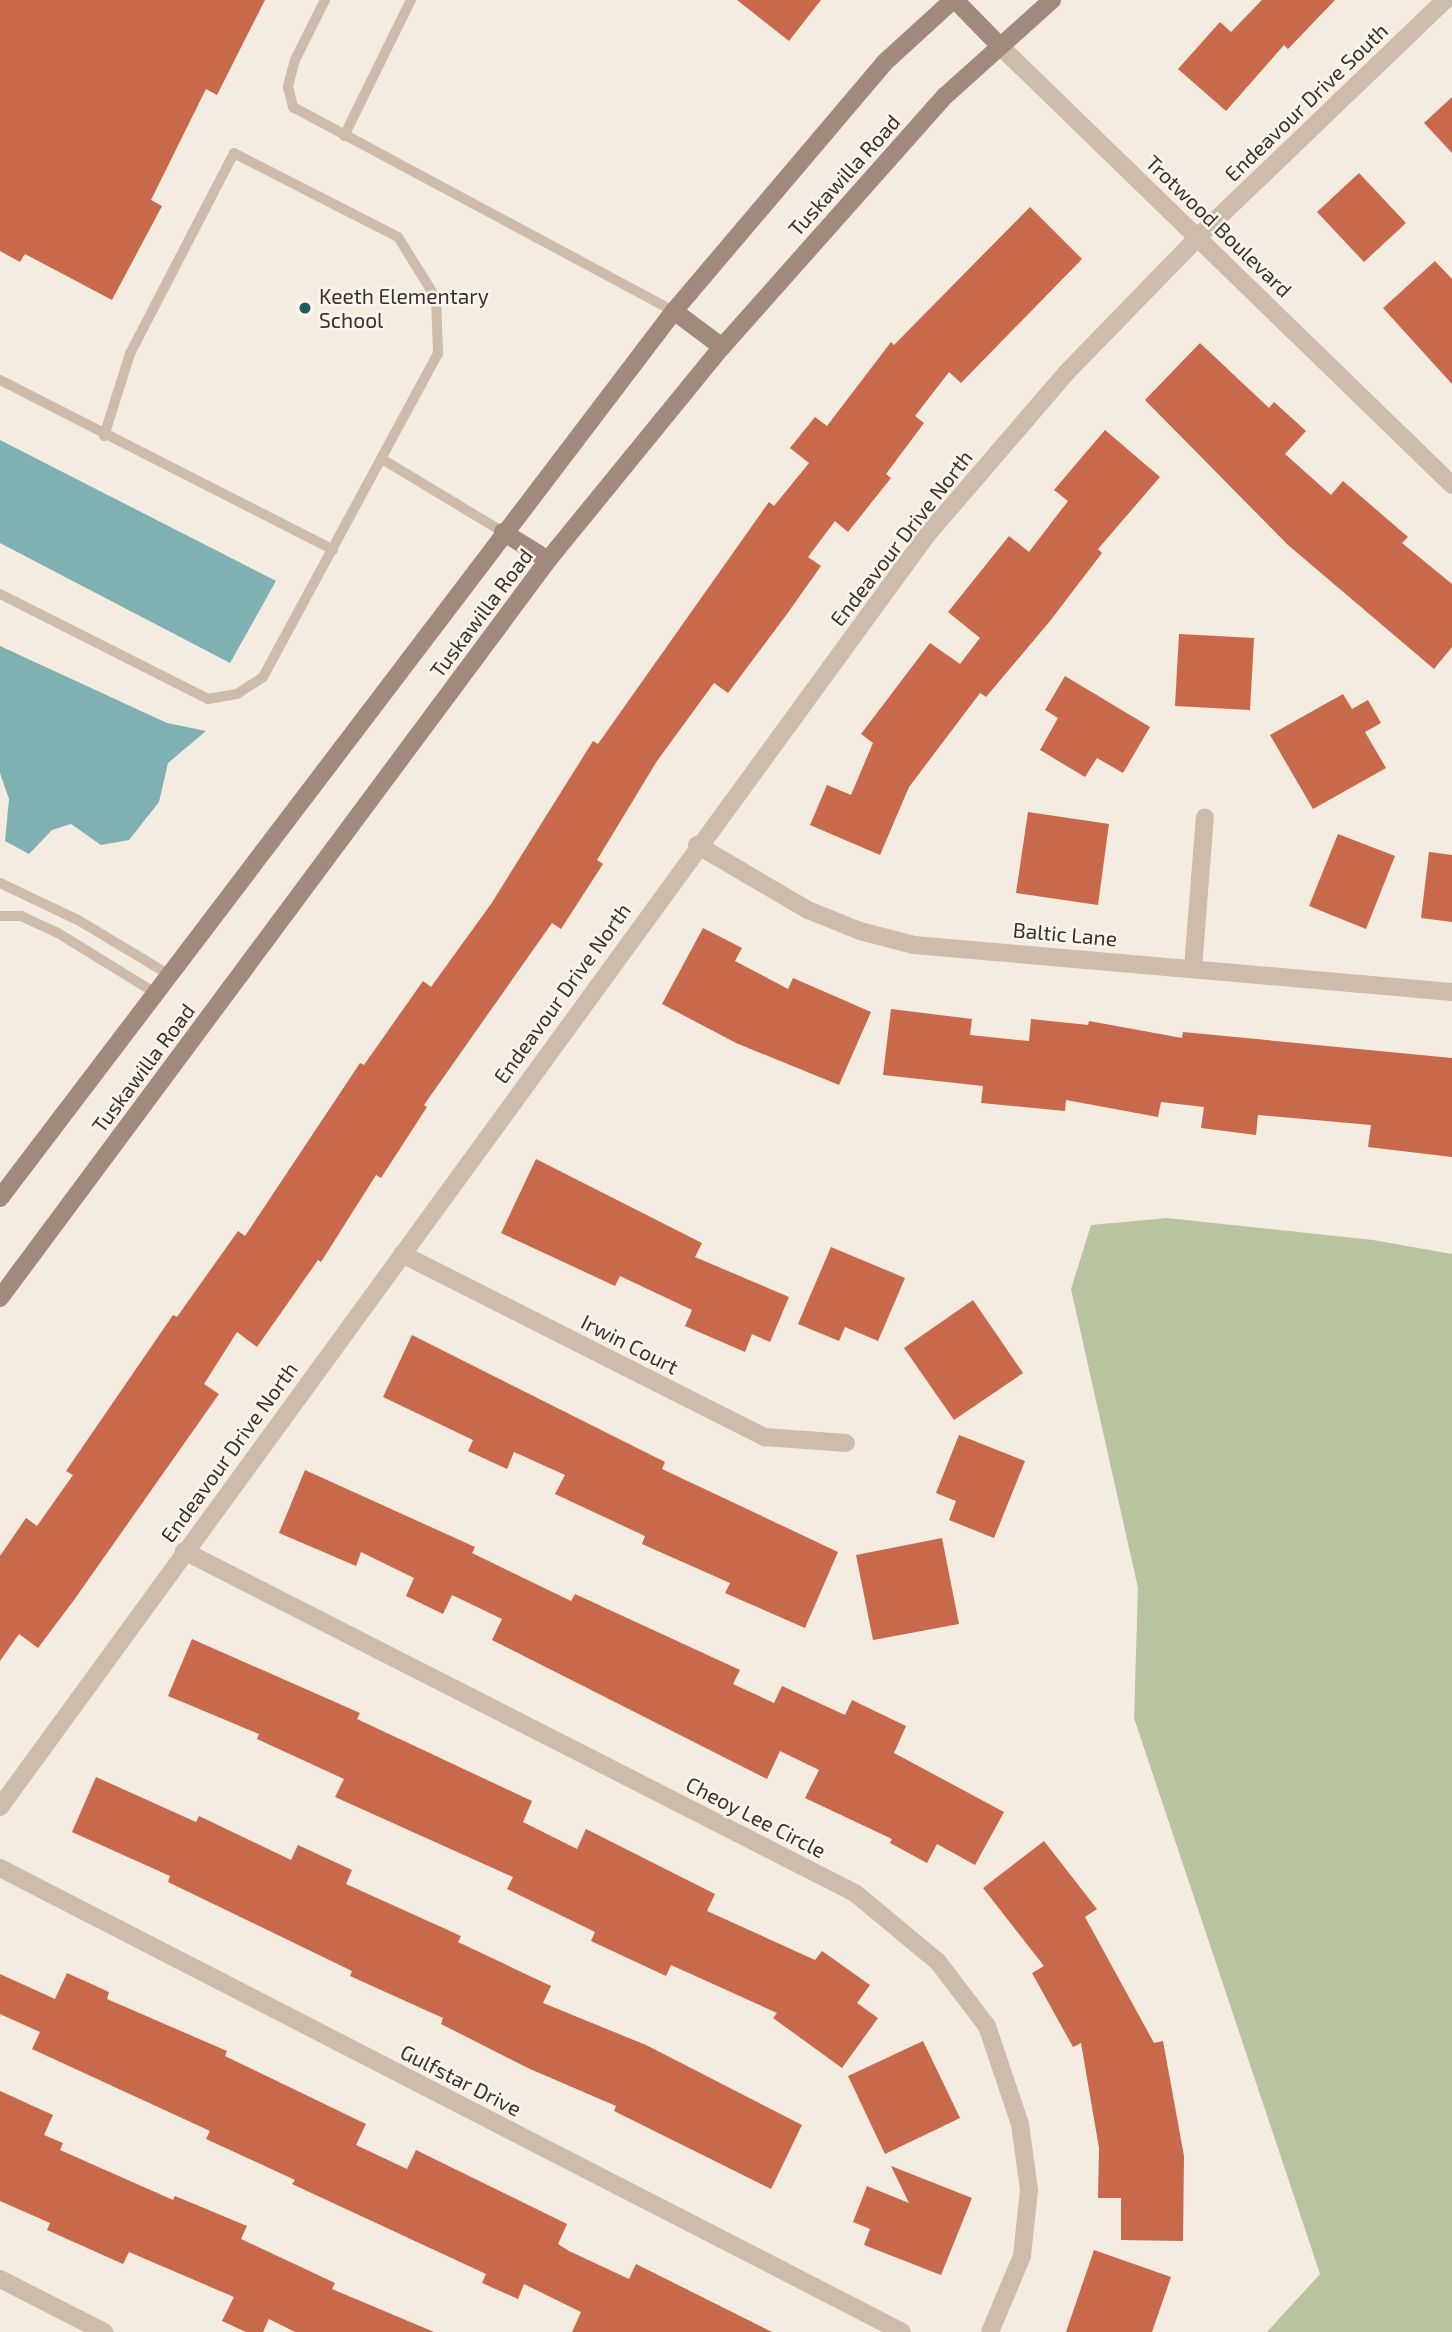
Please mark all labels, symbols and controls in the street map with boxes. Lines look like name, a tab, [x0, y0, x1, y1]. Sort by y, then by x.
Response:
street label: Endeavour Drive South	[1219, 17, 1393, 187]
street label: Tuskawilla Road	[783, 109, 905, 241]
street label: Trotwood Boulevard	[1141, 150, 1297, 302]
place label: Keeth Elementary School	[319, 283, 489, 333]
marker: Keeth Elementary School	[297, 300, 313, 316]
street label: Endeavour Drive North	[824, 445, 978, 631]
street label: Tuskawilla Road	[424, 544, 538, 682]
street label: Endeavour Drive North	[488, 898, 636, 1088]
street label: Baltic Lane	[1012, 917, 1118, 951]
street label: Tuskawilla Road	[86, 999, 200, 1137]
street label: Irwin Court	[577, 1309, 683, 1379]
street label: Endeavour Drive North	[155, 1357, 303, 1547]
street label: Cheoy Lee Circle	[682, 1771, 830, 1863]
street label: Gulfstar Drive	[396, 2039, 526, 2121]

